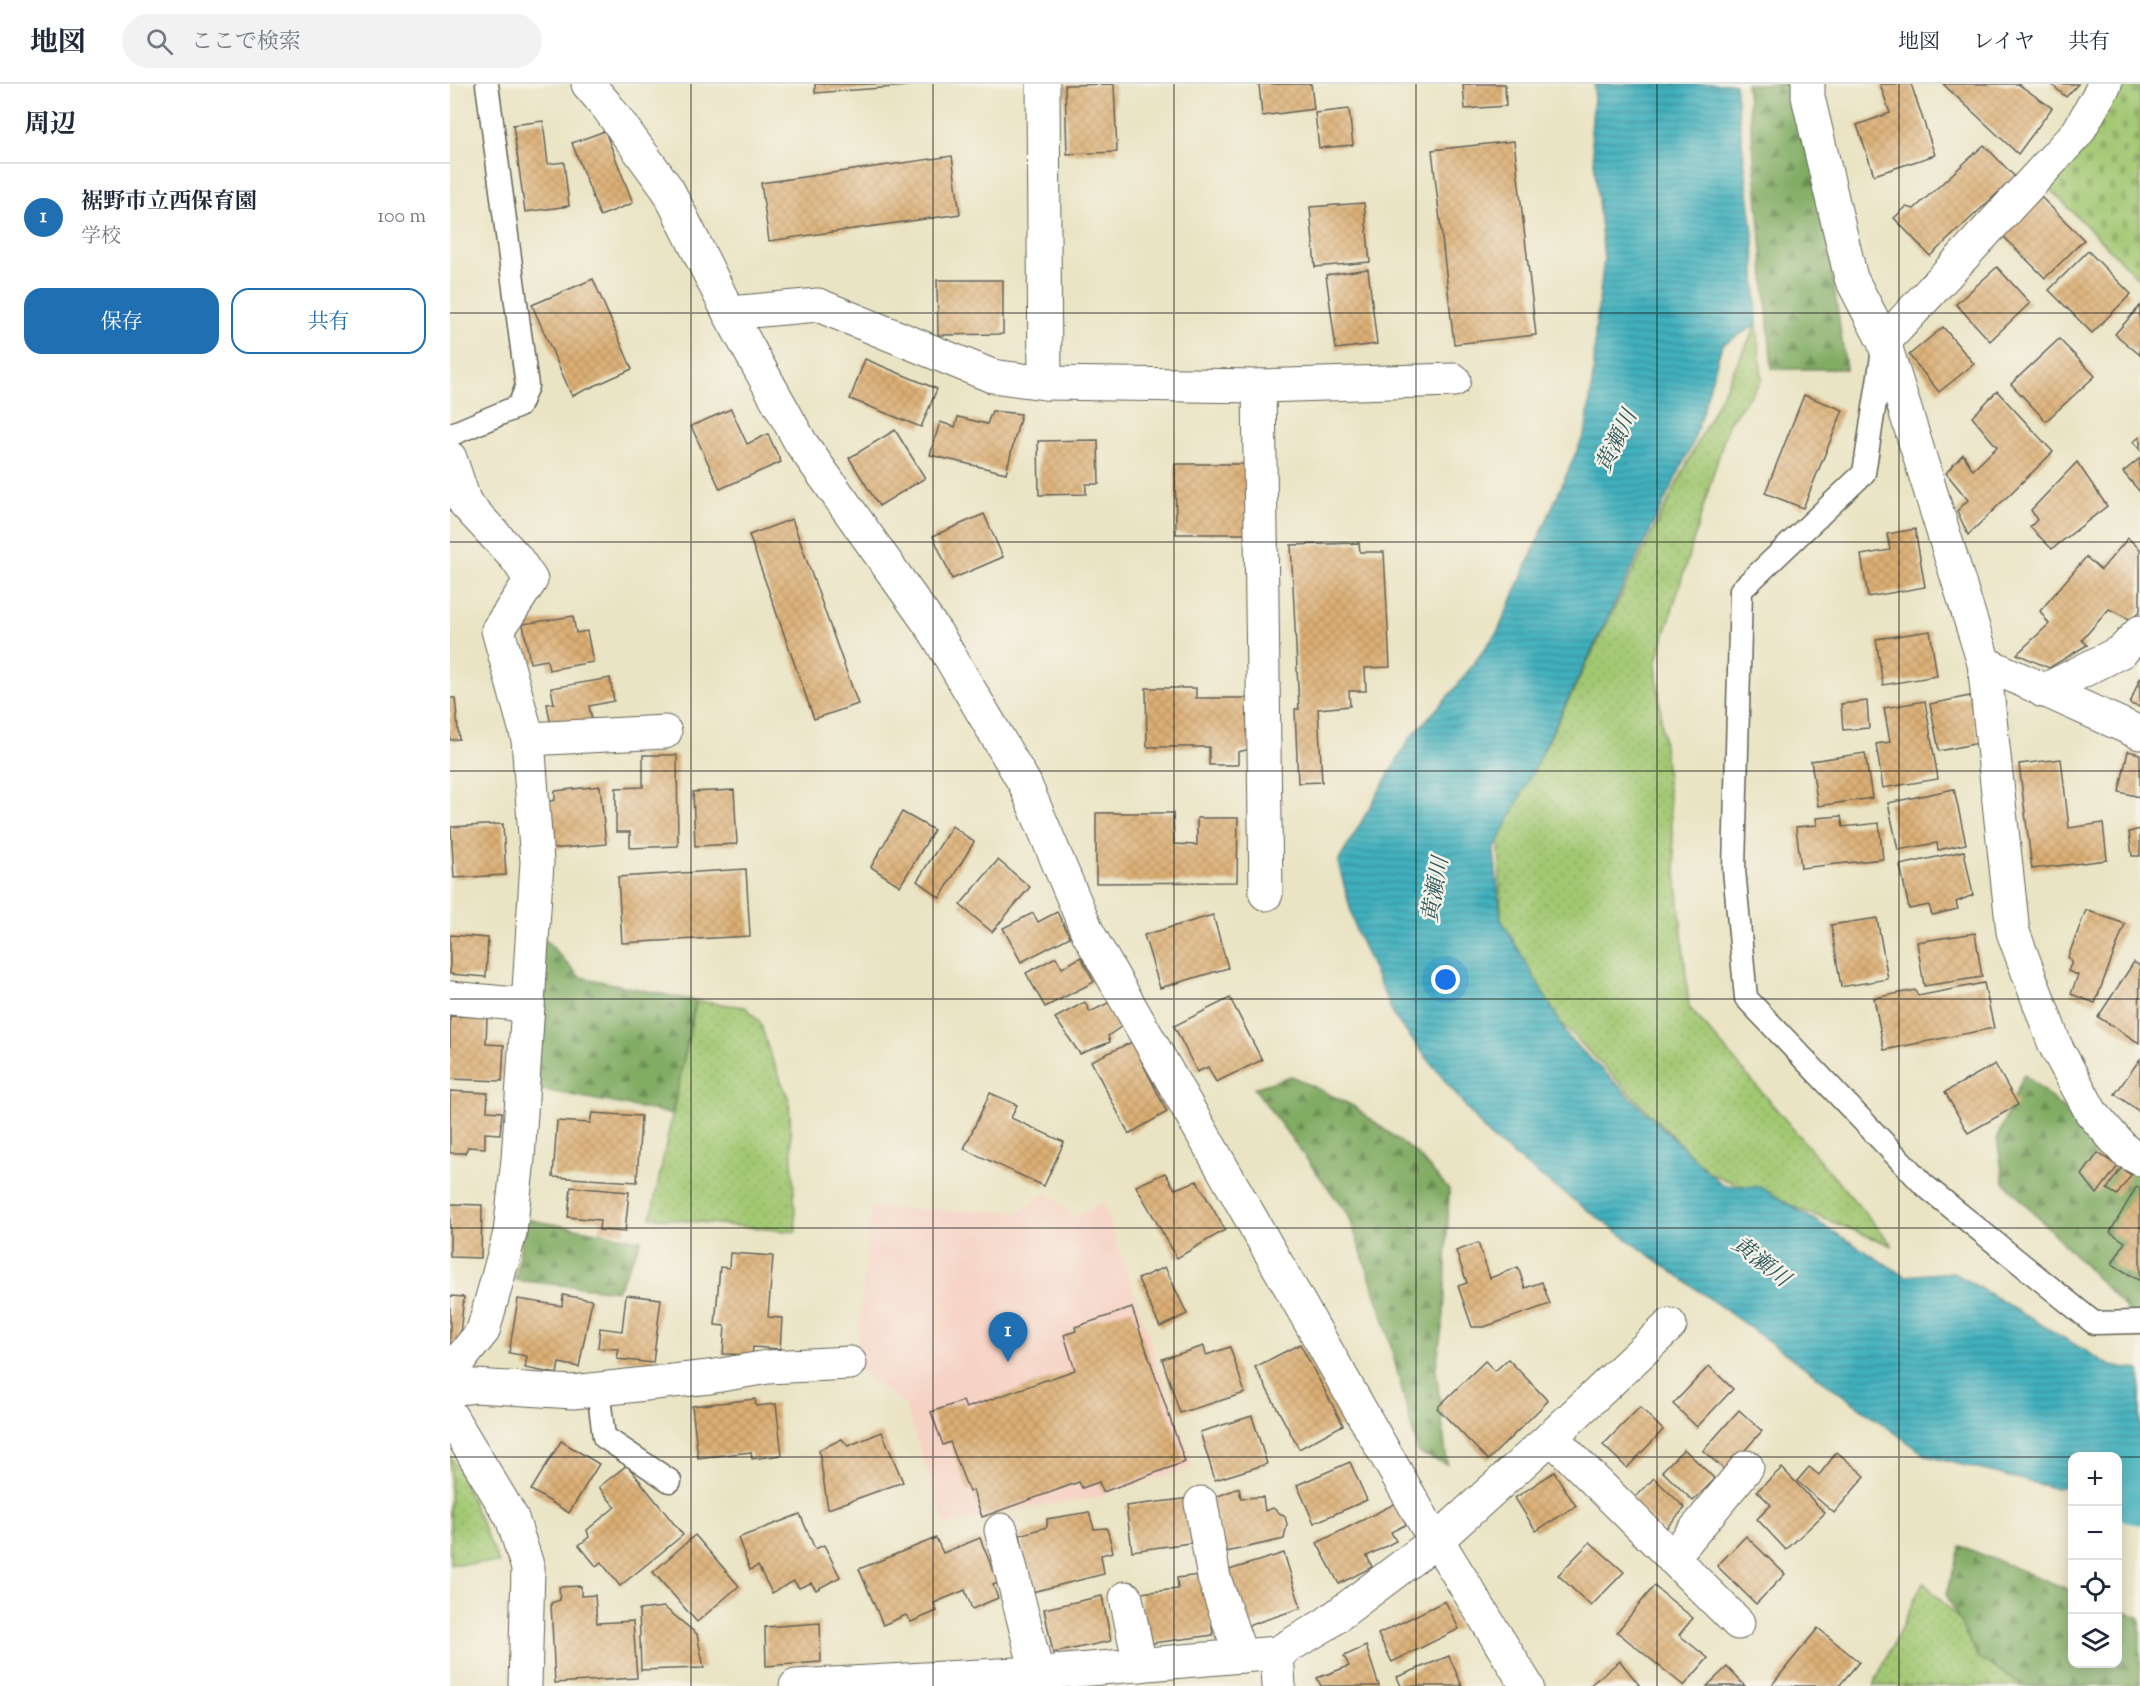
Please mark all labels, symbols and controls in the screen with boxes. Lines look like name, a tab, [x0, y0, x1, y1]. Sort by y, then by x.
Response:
search box	[122, 14, 542, 68]
text: 地図	[30, 24, 86, 64]
icon: search	[143, 25, 176, 58]
text: ここで検索	[191, 27, 301, 59]
text: 地図	[1898, 28, 1940, 58]
text: レイヤ	[1973, 28, 2035, 58]
text: 共有	[2068, 28, 2110, 58]
text: 周辺	[24, 107, 76, 144]
text: 裾野市立西保育園	[81, 187, 257, 219]
text: 1	[40, 203, 47, 232]
text: 100 m	[377, 203, 426, 232]
text: 学校	[81, 223, 121, 252]
button: 保存	[24, 288, 219, 354]
button: 共有	[231, 288, 426, 354]
water label: 黄瀬川	[1589, 404, 1648, 479]
water label: 黄瀬川	[1416, 853, 1459, 925]
your location	[1431, 965, 1460, 994]
water label: 黄瀬川	[1724, 1230, 1797, 1297]
pin: 1	[988, 1312, 1028, 1362]
map controls	[2068, 1452, 2122, 1668]
button: +	[2068, 1452, 2122, 1506]
button: −	[2068, 1506, 2122, 1560]
button: locate	[2068, 1560, 2122, 1614]
button: layers	[2068, 1614, 2122, 1668]

